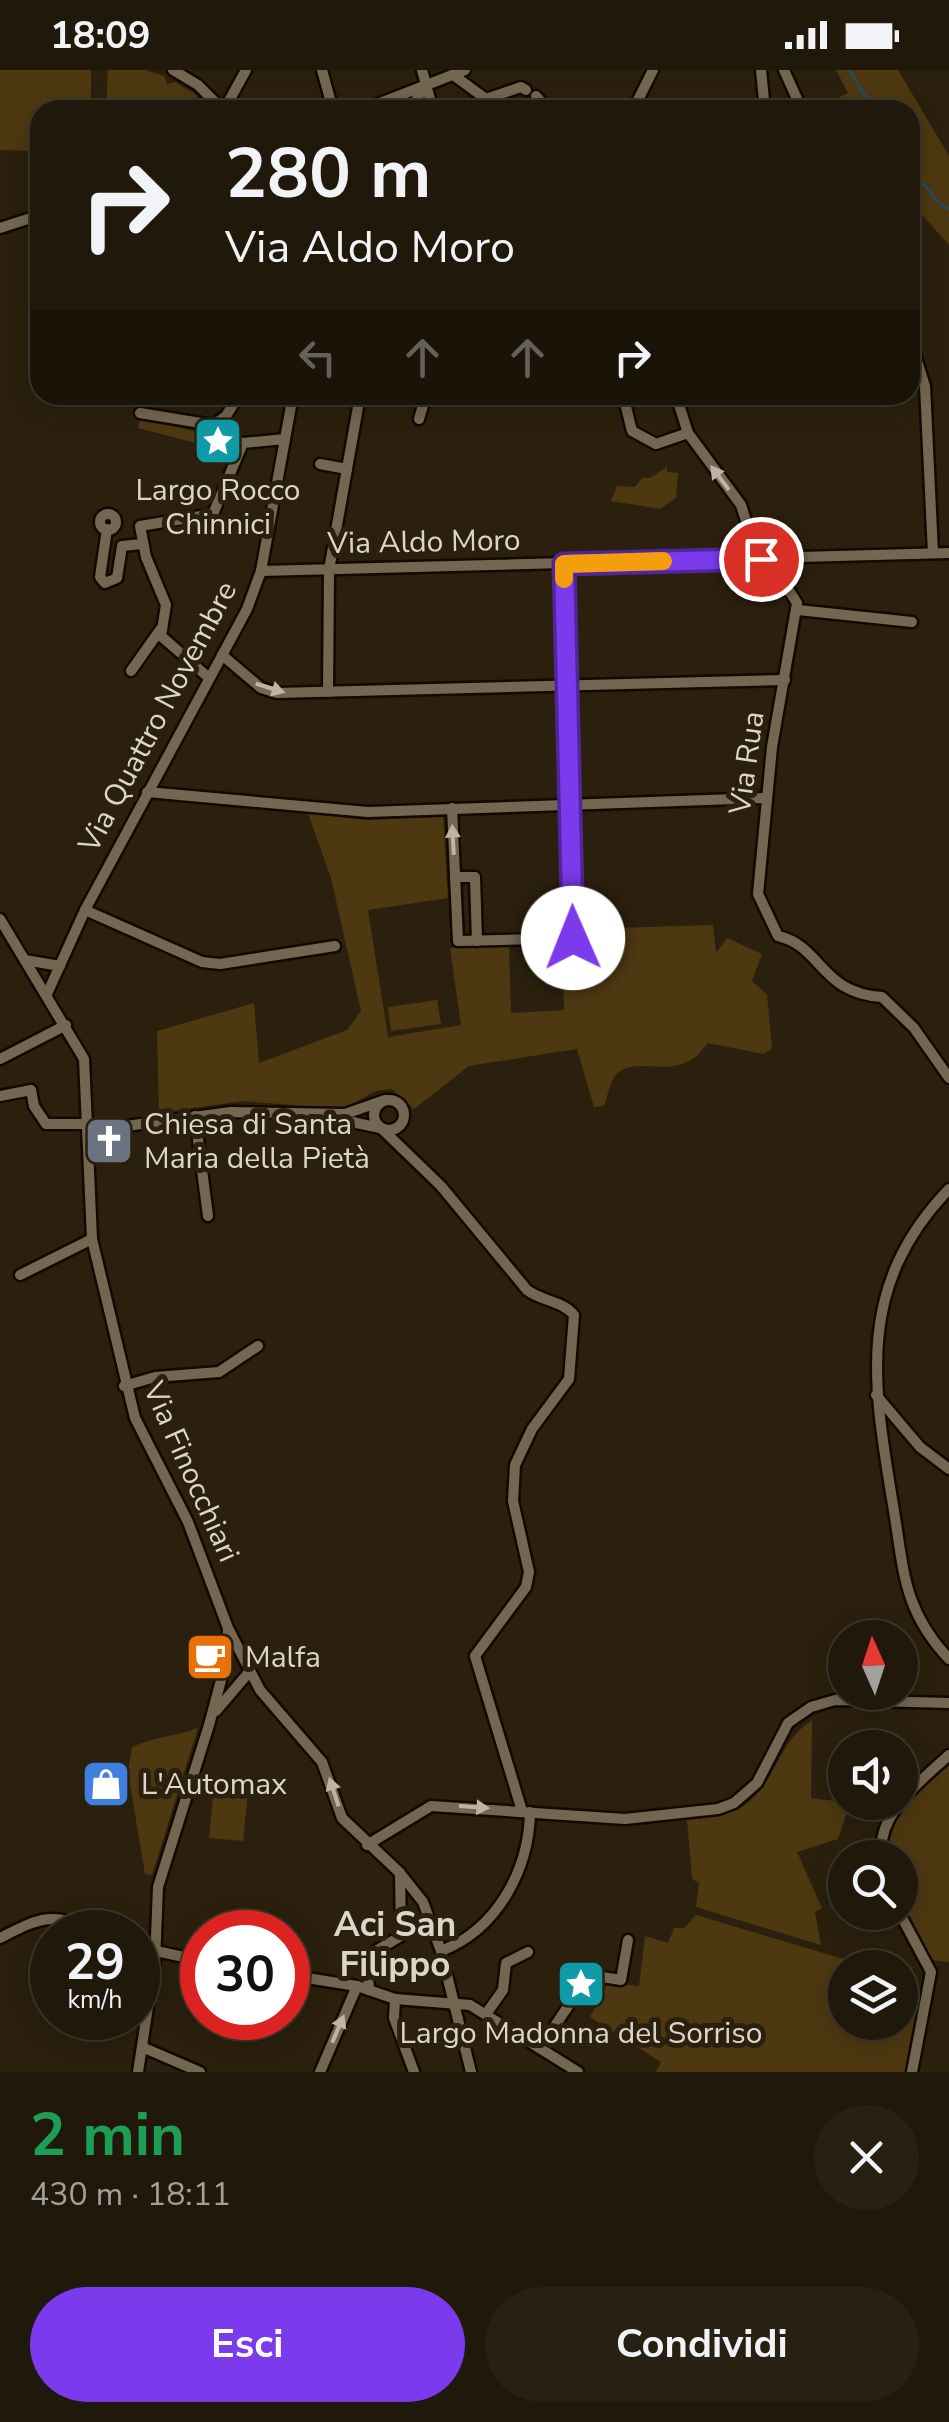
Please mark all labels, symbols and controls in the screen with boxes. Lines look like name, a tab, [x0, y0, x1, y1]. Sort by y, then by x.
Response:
text: 18:09	[50, 10, 151, 61]
text: 280 m	[225, 126, 431, 222]
icon: right	[60, 140, 190, 270]
text: Via Aldo Moro	[225, 217, 515, 278]
icon: left	[290, 330, 345, 385]
icon: ahead	[395, 330, 450, 385]
icon: ahead	[500, 330, 555, 385]
icon: right	[605, 330, 660, 385]
place icon: Largo Rocco Chinnici	[192, 415, 244, 467]
one-way arrow	[711, 464, 731, 491]
place label: Largo Rocco Chinnici	[136, 470, 300, 545]
pin	[719, 517, 804, 602]
street label: Via Aldo Moro	[326, 520, 521, 564]
icon: arrive	[734, 532, 789, 587]
street label: Via Quattro Novembre	[69, 574, 247, 861]
one-way arrow	[255, 681, 286, 696]
street label: Via Rua	[719, 709, 775, 818]
one-way arrow	[445, 823, 461, 855]
position arrow	[521, 886, 625, 990]
place label: Chiesa di Santa Maria della Pietà	[144, 1104, 370, 1179]
church icon: Chiesa di Santa Maria della Pietà	[83, 1115, 135, 1167]
street label: Via Finocchiari	[133, 1374, 249, 1569]
north arrow	[828, 1620, 918, 1710]
map controls	[828, 1620, 918, 2040]
cafe icon: Malfa	[184, 1631, 236, 1683]
place label: Malfa	[245, 1637, 321, 1678]
button: sound	[828, 1730, 918, 1820]
shop icon: L'Automax	[80, 1758, 132, 1810]
place label: L'Automax	[141, 1764, 287, 1805]
one-way arrow	[326, 1777, 341, 1807]
one-way arrow	[458, 1800, 490, 1816]
button: search	[828, 1840, 918, 1930]
district label: Aci San Filippo	[334, 1901, 456, 1988]
speed limit sign: 30	[180, 1910, 310, 2040]
text: 29	[65, 1928, 125, 1997]
button: layers	[828, 1950, 918, 2040]
place icon: Largo Madonna del Sorriso	[555, 1958, 607, 2010]
text: km/h	[67, 1983, 123, 2017]
place label: Largo Madonna del Sorriso	[400, 2013, 762, 2054]
one-way arrow	[331, 2014, 347, 2044]
text: 2 min	[30, 2094, 185, 2176]
button: close	[814, 2105, 919, 2210]
text: 430 m · 18:11	[30, 2173, 231, 2216]
button: Esci	[30, 2287, 465, 2402]
button: Condividi	[485, 2287, 919, 2402]

